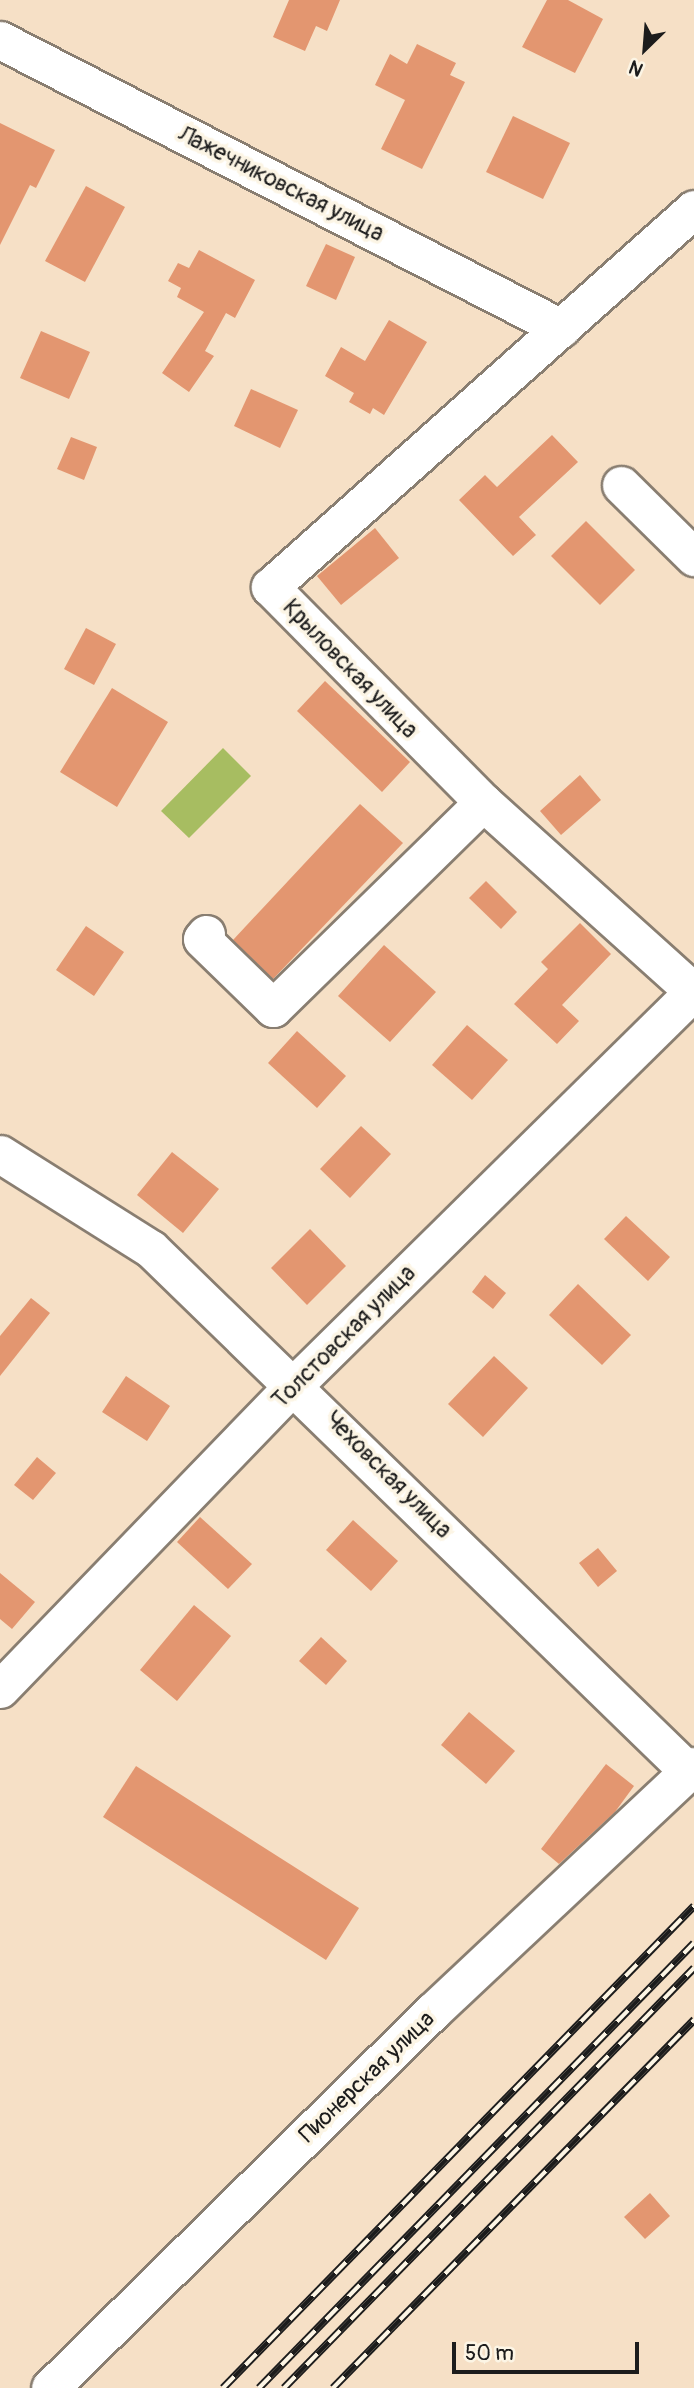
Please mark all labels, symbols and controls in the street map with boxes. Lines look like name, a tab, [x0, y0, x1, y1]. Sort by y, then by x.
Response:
north arrow	[610, 14, 680, 84]
text: N	[625, 54, 647, 82]
street label: Лажечниковская улица	[174, 120, 388, 248]
street label: Крыловская улица	[277, 594, 423, 744]
street label: Толстовская улица	[267, 1260, 421, 1414]
street label: Чеховская улица	[319, 1406, 457, 1544]
street label: Пионерская улица	[294, 2005, 440, 2149]
scale bar	[456, 2328, 643, 2372]
text: 50 m	[465, 2340, 514, 2367]

